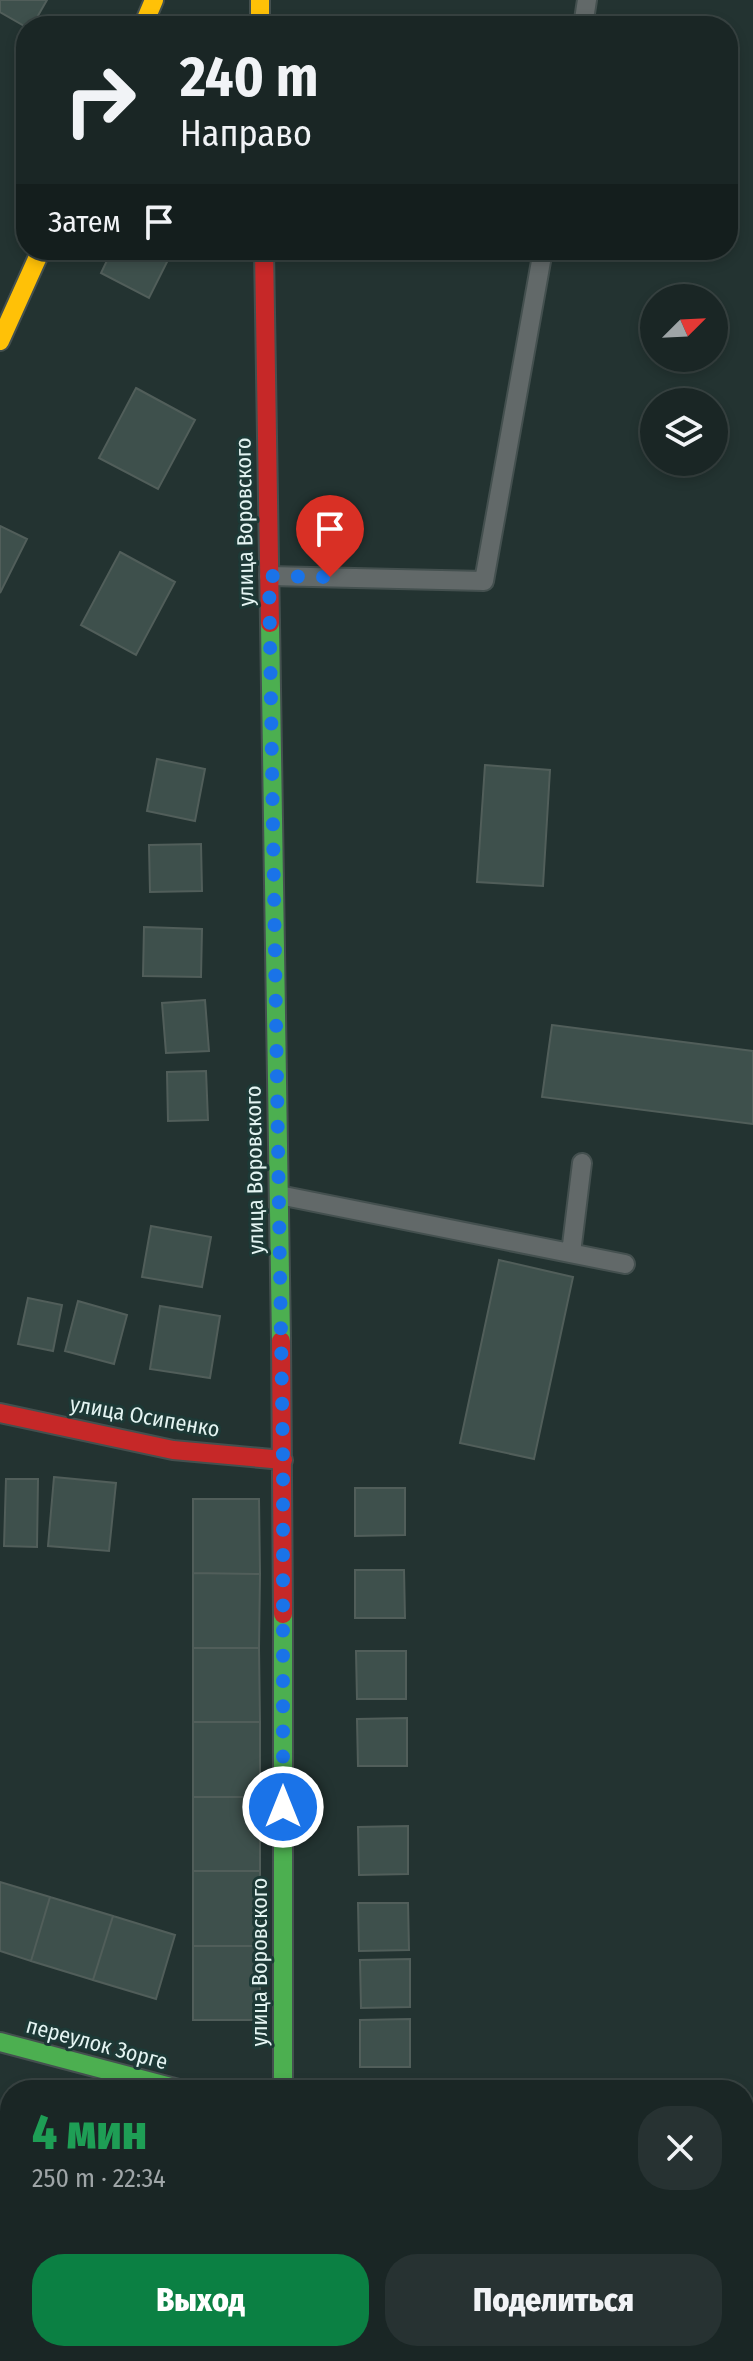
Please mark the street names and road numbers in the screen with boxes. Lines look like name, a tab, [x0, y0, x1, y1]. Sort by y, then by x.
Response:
street label: улица Воровского	[230, 437, 259, 607]
street label: улица Воровского	[240, 1085, 269, 1255]
street label: улица Осипенко	[68, 1390, 222, 1443]
street label: улица Воровского	[246, 1878, 273, 2046]
street label: переулок Зорге	[23, 2012, 171, 2075]

